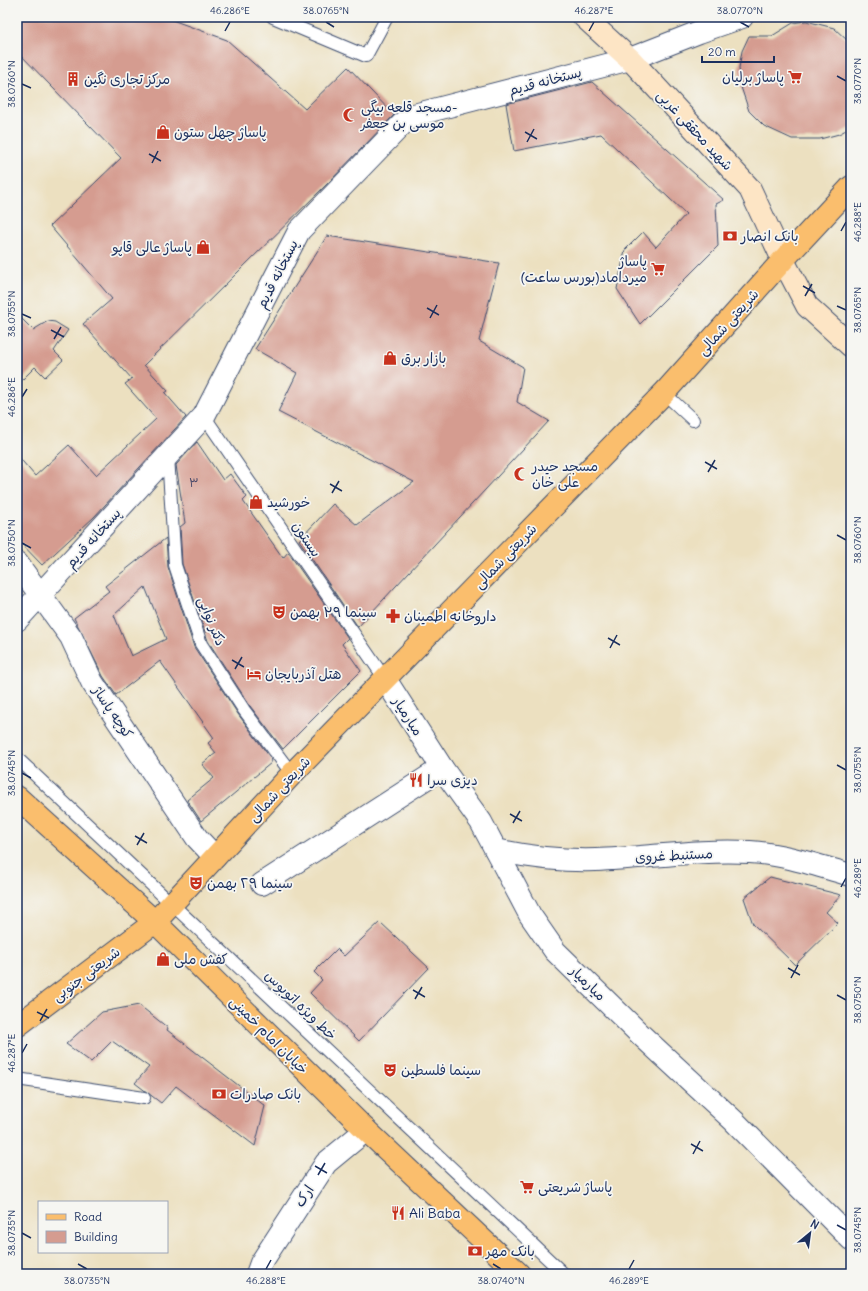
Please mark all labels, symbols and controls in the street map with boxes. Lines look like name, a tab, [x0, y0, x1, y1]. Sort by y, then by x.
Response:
text: 46.286°E	[210, 4, 250, 17]
text: 38.0765°N	[303, 4, 349, 17]
text: 46.287°E	[575, 4, 614, 17]
text: 38.0770°N	[717, 4, 763, 17]
scale bar	[702, 38, 774, 64]
text: 20 m	[708, 44, 736, 59]
text: 38.0770°N	[851, 58, 864, 104]
text: 38.0760°N	[5, 60, 18, 108]
street label: پستخانه قدیم	[506, 63, 584, 101]
place label: پاساژ برلیان	[722, 68, 784, 87]
supermarket icon: پاساژ برلیان	[787, 69, 803, 85]
place label: مرکز تجاری نگین	[84, 70, 170, 88]
building icon: مرکز تجاری نگین	[65, 71, 81, 87]
street label: شهید محققی غربی	[653, 86, 737, 174]
place label: مسجد قلعه بیگی- موسی بن جعفر	[360, 98, 458, 132]
mosque icon: مسجد قلعه بیگی- موسی بن جعفر	[342, 107, 358, 123]
place label: پاساژ چهل ستون	[174, 123, 267, 142]
shop icon: پاساژ چهل ستون	[155, 124, 171, 140]
text: 46.288°E	[851, 202, 864, 242]
place label: بانک انصار	[740, 227, 799, 245]
bank icon: بانک انصار	[722, 228, 738, 244]
street label: پستخانه قدیم	[252, 237, 304, 312]
place label: پاساژ عالی قاپو	[111, 238, 192, 257]
shop icon: پاساژ عالی قاپو	[195, 239, 211, 255]
place label: پاساژ میرداماد(بورس ساعت)	[521, 252, 647, 286]
supermarket icon: پاساژ میرداماد(بورس ساعت)	[650, 261, 666, 277]
street label: شریعتی شمالی	[693, 285, 763, 359]
text: 38.0765°N	[851, 287, 864, 333]
text: 38.0755°N	[5, 291, 18, 337]
place label: بازار برق	[401, 349, 446, 367]
shop icon: بازار برق	[382, 350, 398, 366]
text: 46.286°E	[5, 377, 18, 417]
place label: مسجد حیدر علی خان	[531, 457, 598, 491]
mosque icon: مسجد حیدر علی خان	[513, 466, 529, 482]
house number: ۳	[189, 475, 199, 490]
place label: خورشید	[267, 493, 310, 511]
shop icon: خورشید	[248, 494, 264, 510]
street label: پستخانه قدیم	[61, 504, 126, 573]
text: 38.0760°N	[851, 516, 864, 564]
street label: بیستون	[288, 518, 326, 560]
text: 38.0750°N	[5, 519, 18, 567]
street label: شریعتی شمالی	[470, 520, 540, 592]
street label: دکتر نوایی	[194, 594, 230, 648]
place label: سینما ۲۹ بهمن	[290, 603, 377, 621]
theatre icon: سینما ۲۹ بهمن	[271, 604, 287, 620]
place label: داروخانه اطمینان	[404, 607, 497, 626]
pharmacy icon: داروخانه اطمینان	[385, 608, 401, 624]
place label: هتل آذربایجان	[265, 665, 342, 683]
hotel icon: هتل آذربایجان	[246, 666, 262, 682]
street label: کوچه پاساژ	[87, 681, 137, 742]
street label: میارمیار	[388, 692, 427, 739]
text: 38.0755°N	[851, 747, 864, 793]
text: 38.0745°N	[5, 750, 18, 796]
street label: شریعتی شمالی	[244, 752, 314, 826]
place label: دیزی سرا	[427, 771, 478, 789]
restaurant icon: دیزی سرا	[408, 772, 424, 788]
street label: مستنبط غروی	[635, 844, 713, 866]
text: 46.289°E	[851, 858, 864, 898]
place label: سینما ٢٩ بهمن	[207, 874, 293, 892]
theatre icon: سینما ٢٩ بهمن	[188, 875, 204, 891]
street label: شریعتی جنوبی	[48, 943, 124, 1006]
place label: کفش ملی	[174, 950, 228, 968]
shop icon: کفش ملی	[155, 951, 171, 967]
street label: میارمیار	[565, 961, 610, 1004]
street label: خط ویژه اتوبوس	[261, 966, 341, 1044]
text: 38.0750°N	[851, 976, 864, 1024]
street label: خیابان امام خمینی	[225, 992, 312, 1079]
text: 46.287°E	[5, 1033, 18, 1072]
place label: سینما فلسطین	[401, 1061, 481, 1079]
theatre icon: سینما فلسطین	[382, 1062, 398, 1078]
place label: بانک صادرات	[230, 1085, 301, 1103]
bank icon: بانک صادرات	[211, 1086, 227, 1102]
place label: پاساژ شریعتی	[538, 1178, 612, 1197]
supermarket icon: پاساژ شریعتی	[519, 1179, 535, 1195]
street label: ارک	[290, 1182, 318, 1210]
legend	[38, 1201, 168, 1253]
place label: Ali Baba	[409, 1204, 460, 1222]
restaurant icon: Ali Baba	[390, 1205, 406, 1221]
text: 38.0745°N	[851, 1207, 864, 1253]
text: Road	[74, 1209, 102, 1224]
text: 38.0735°N	[5, 1210, 18, 1256]
north arrow	[790, 1213, 830, 1253]
text: N	[808, 1216, 822, 1232]
text: Building	[74, 1229, 118, 1244]
place label: بانک مهر	[485, 1242, 535, 1260]
bank icon: بانک مهر	[467, 1243, 483, 1259]
text: 38.0735°N	[64, 1274, 110, 1287]
text: 46.288°E	[246, 1274, 286, 1287]
text: 38.0740°N	[477, 1274, 525, 1287]
text: 46.289°E	[609, 1274, 649, 1287]

